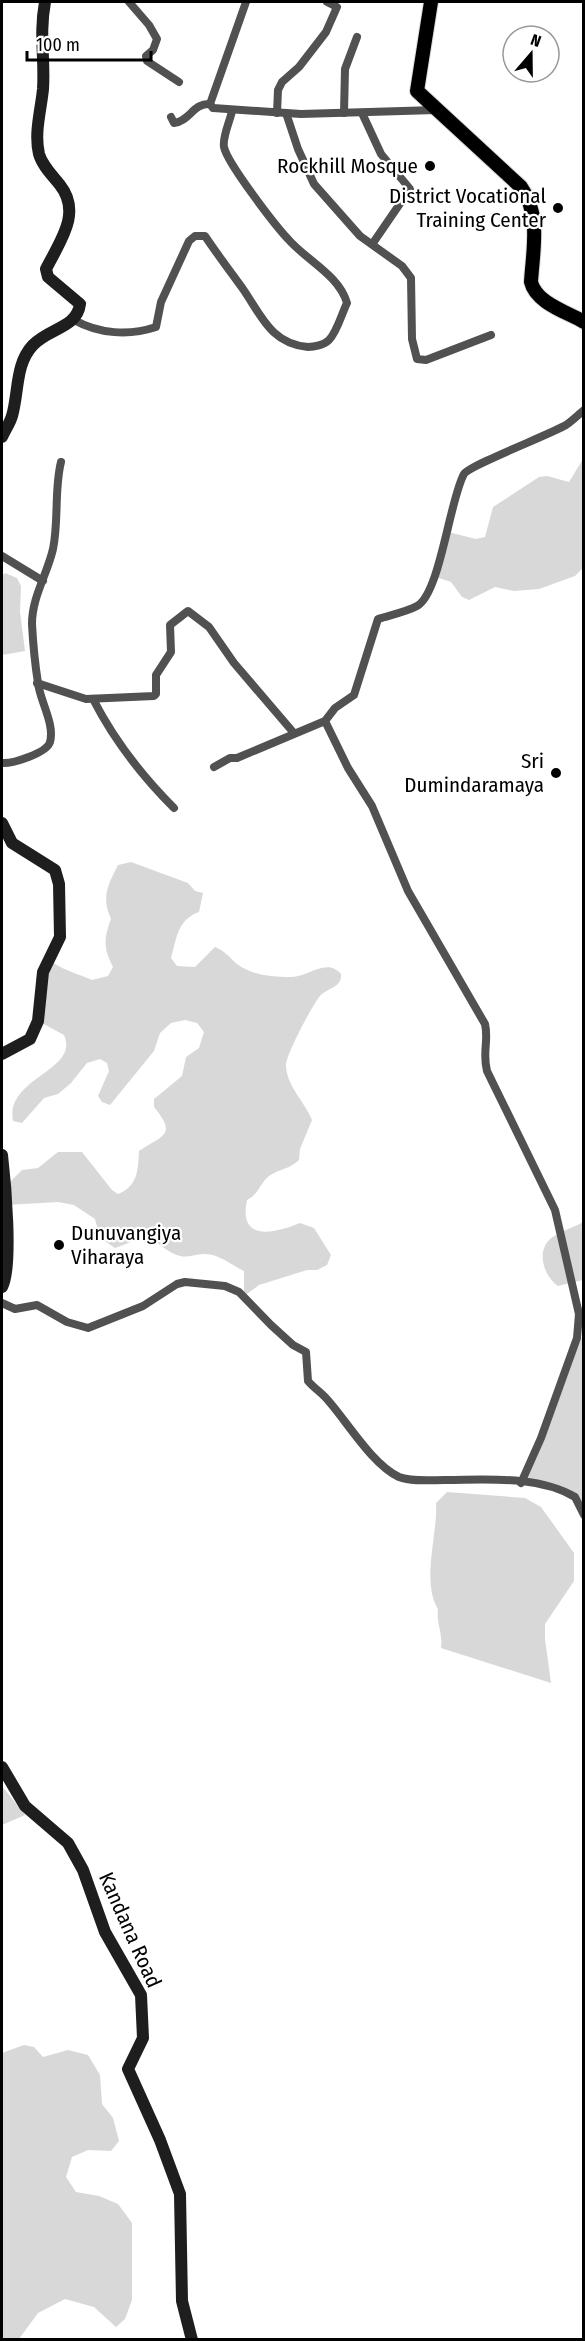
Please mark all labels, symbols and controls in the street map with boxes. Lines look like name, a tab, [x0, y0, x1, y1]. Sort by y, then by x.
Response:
scale bar	[27, 24, 152, 62]
north arrow	[501, 24, 561, 84]
text: N	[528, 30, 544, 51]
text: 100 m	[36, 34, 80, 56]
place label: Rockhill Mosque	[277, 153, 418, 179]
marker: Rockhill Mosque	[423, 159, 437, 173]
place label: District Vocational Training Center	[389, 183, 547, 233]
marker: District Vocational Training Center	[551, 201, 565, 215]
place label: Sri Dumindaramaya	[404, 748, 544, 798]
marker: Sri Dumindaramaya	[549, 766, 563, 780]
place label: Dunuvangiya Viharaya	[71, 1220, 181, 1270]
marker: Dunuvangiya Viharaya	[52, 1238, 66, 1252]
street label: Kandana Road	[93, 1868, 167, 1992]

